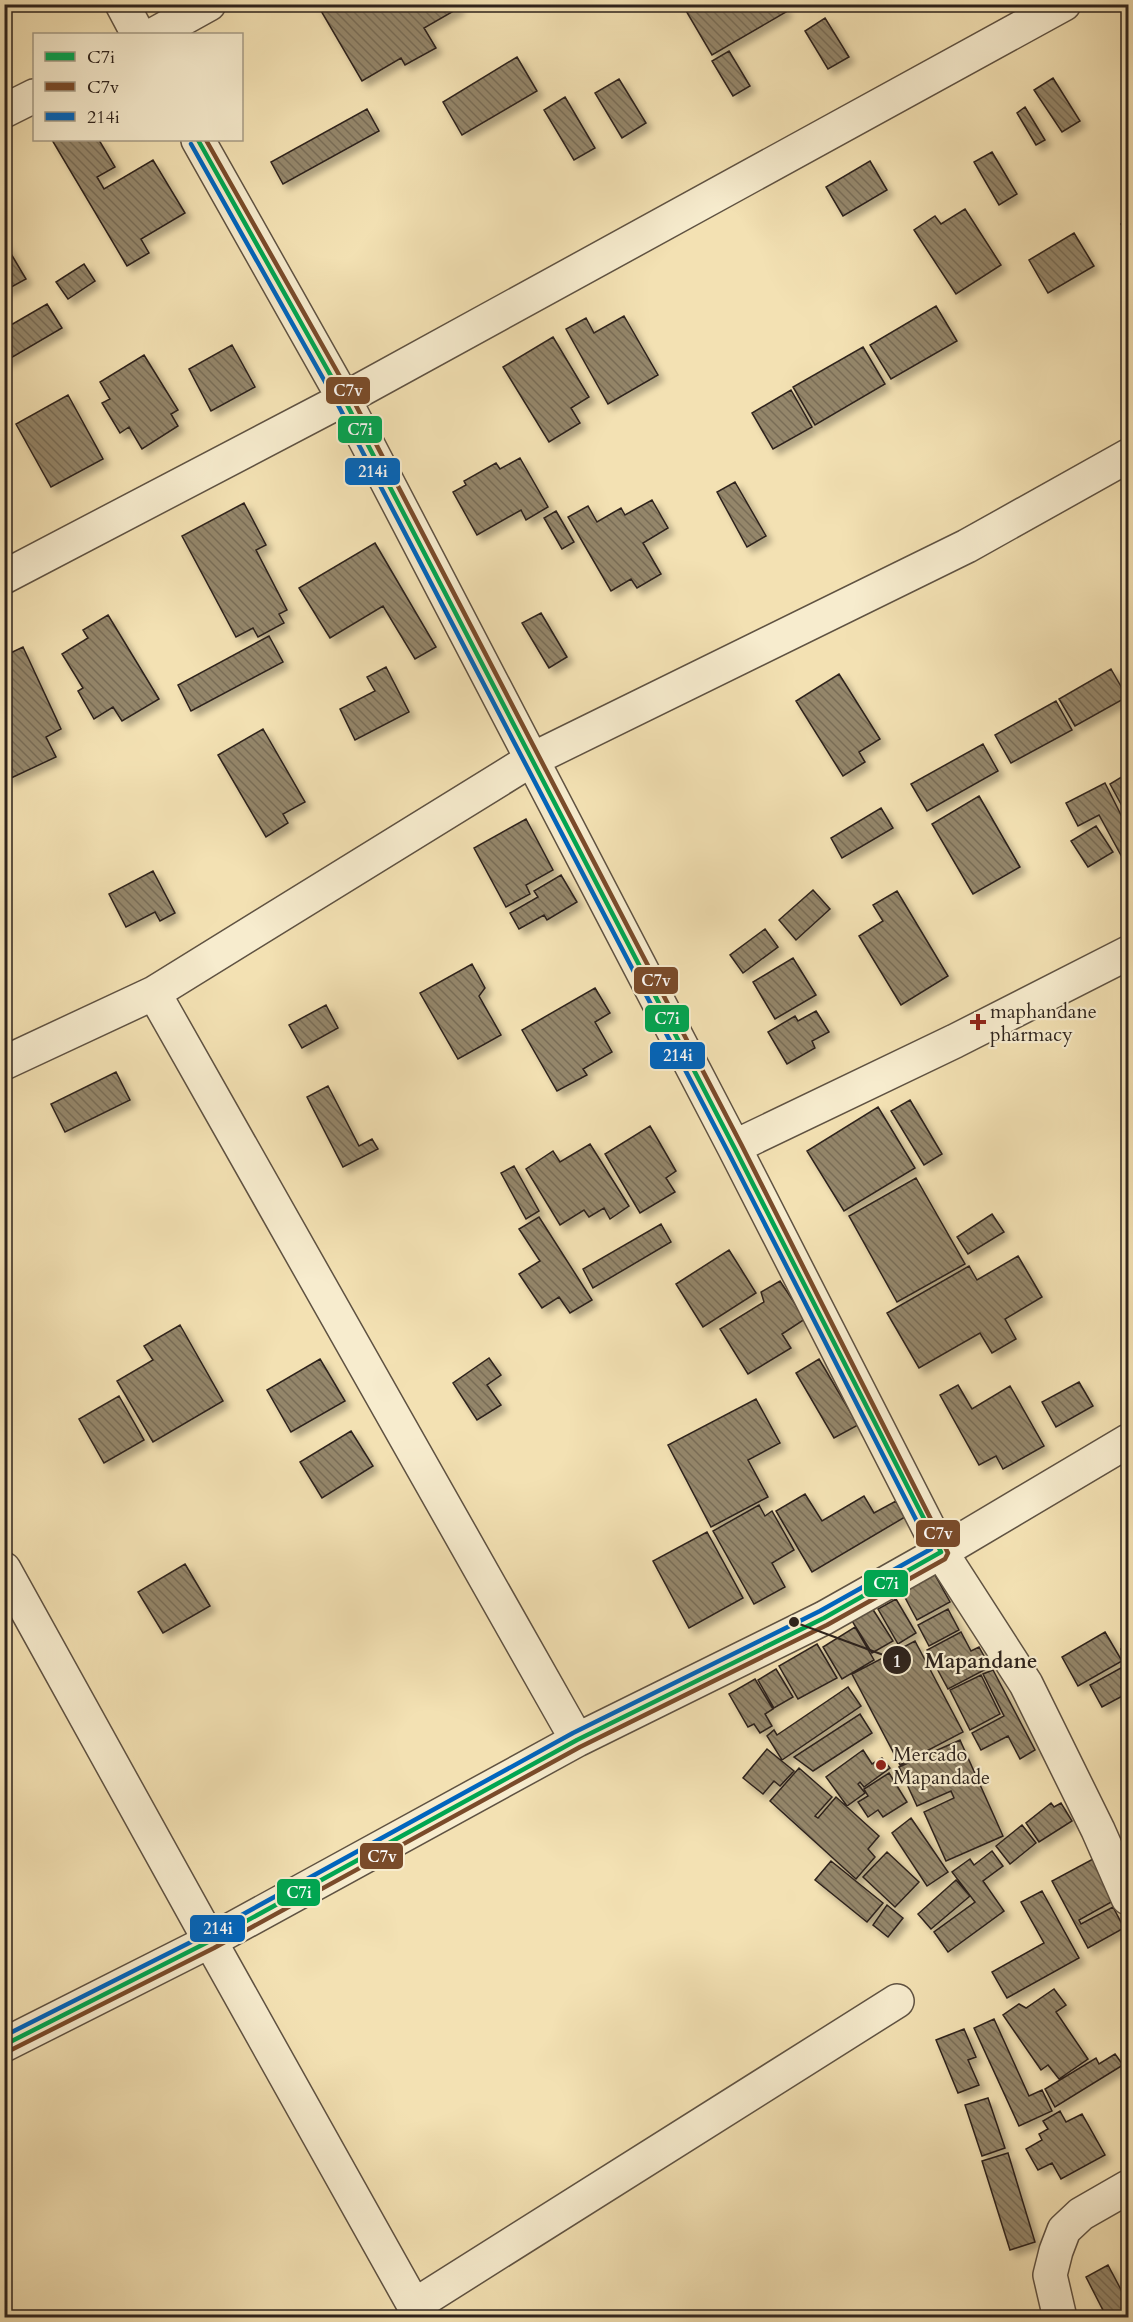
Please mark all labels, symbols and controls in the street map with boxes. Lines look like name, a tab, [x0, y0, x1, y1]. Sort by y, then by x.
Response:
legend	[33, 33, 243, 141]
text: C7i	[87, 45, 115, 70]
text: C7v	[87, 75, 120, 100]
text: 214i	[87, 105, 120, 130]
line badge: C7v	[325, 376, 371, 405]
text: C7v	[333, 380, 363, 402]
line badge: C7i	[337, 415, 383, 444]
text: C7i	[347, 419, 373, 441]
line badge: 214i	[344, 457, 401, 486]
text: 214i	[358, 461, 388, 483]
line badge: C7v	[633, 966, 679, 995]
text: C7v	[641, 970, 671, 992]
place label: maphandane pharmacy	[990, 998, 1097, 1048]
line badge: C7i	[644, 1004, 690, 1033]
text: C7i	[654, 1008, 680, 1030]
marker: maphandane pharmacy	[971, 1015, 985, 1029]
line badge: 214i	[649, 1041, 706, 1070]
text: 214i	[663, 1045, 693, 1067]
line badge: C7v	[915, 1519, 961, 1548]
text: C7v	[923, 1523, 953, 1545]
line badge: C7i	[863, 1569, 909, 1598]
text: C7i	[873, 1573, 899, 1595]
callout: Mapandane	[882, 1641, 1049, 1680]
text: Mapandane	[925, 1647, 1037, 1676]
text: 1	[892, 1649, 902, 1674]
place label: Mercado Mapandade	[893, 1741, 990, 1791]
marker: Mercado Mapandade	[874, 1758, 888, 1772]
line badge: C7v	[359, 1842, 404, 1870]
text: C7v	[367, 1846, 397, 1868]
line badge: C7i	[276, 1878, 321, 1907]
text: C7i	[286, 1882, 312, 1904]
line badge: 214i	[189, 1914, 246, 1943]
text: 214i	[203, 1918, 233, 1940]

